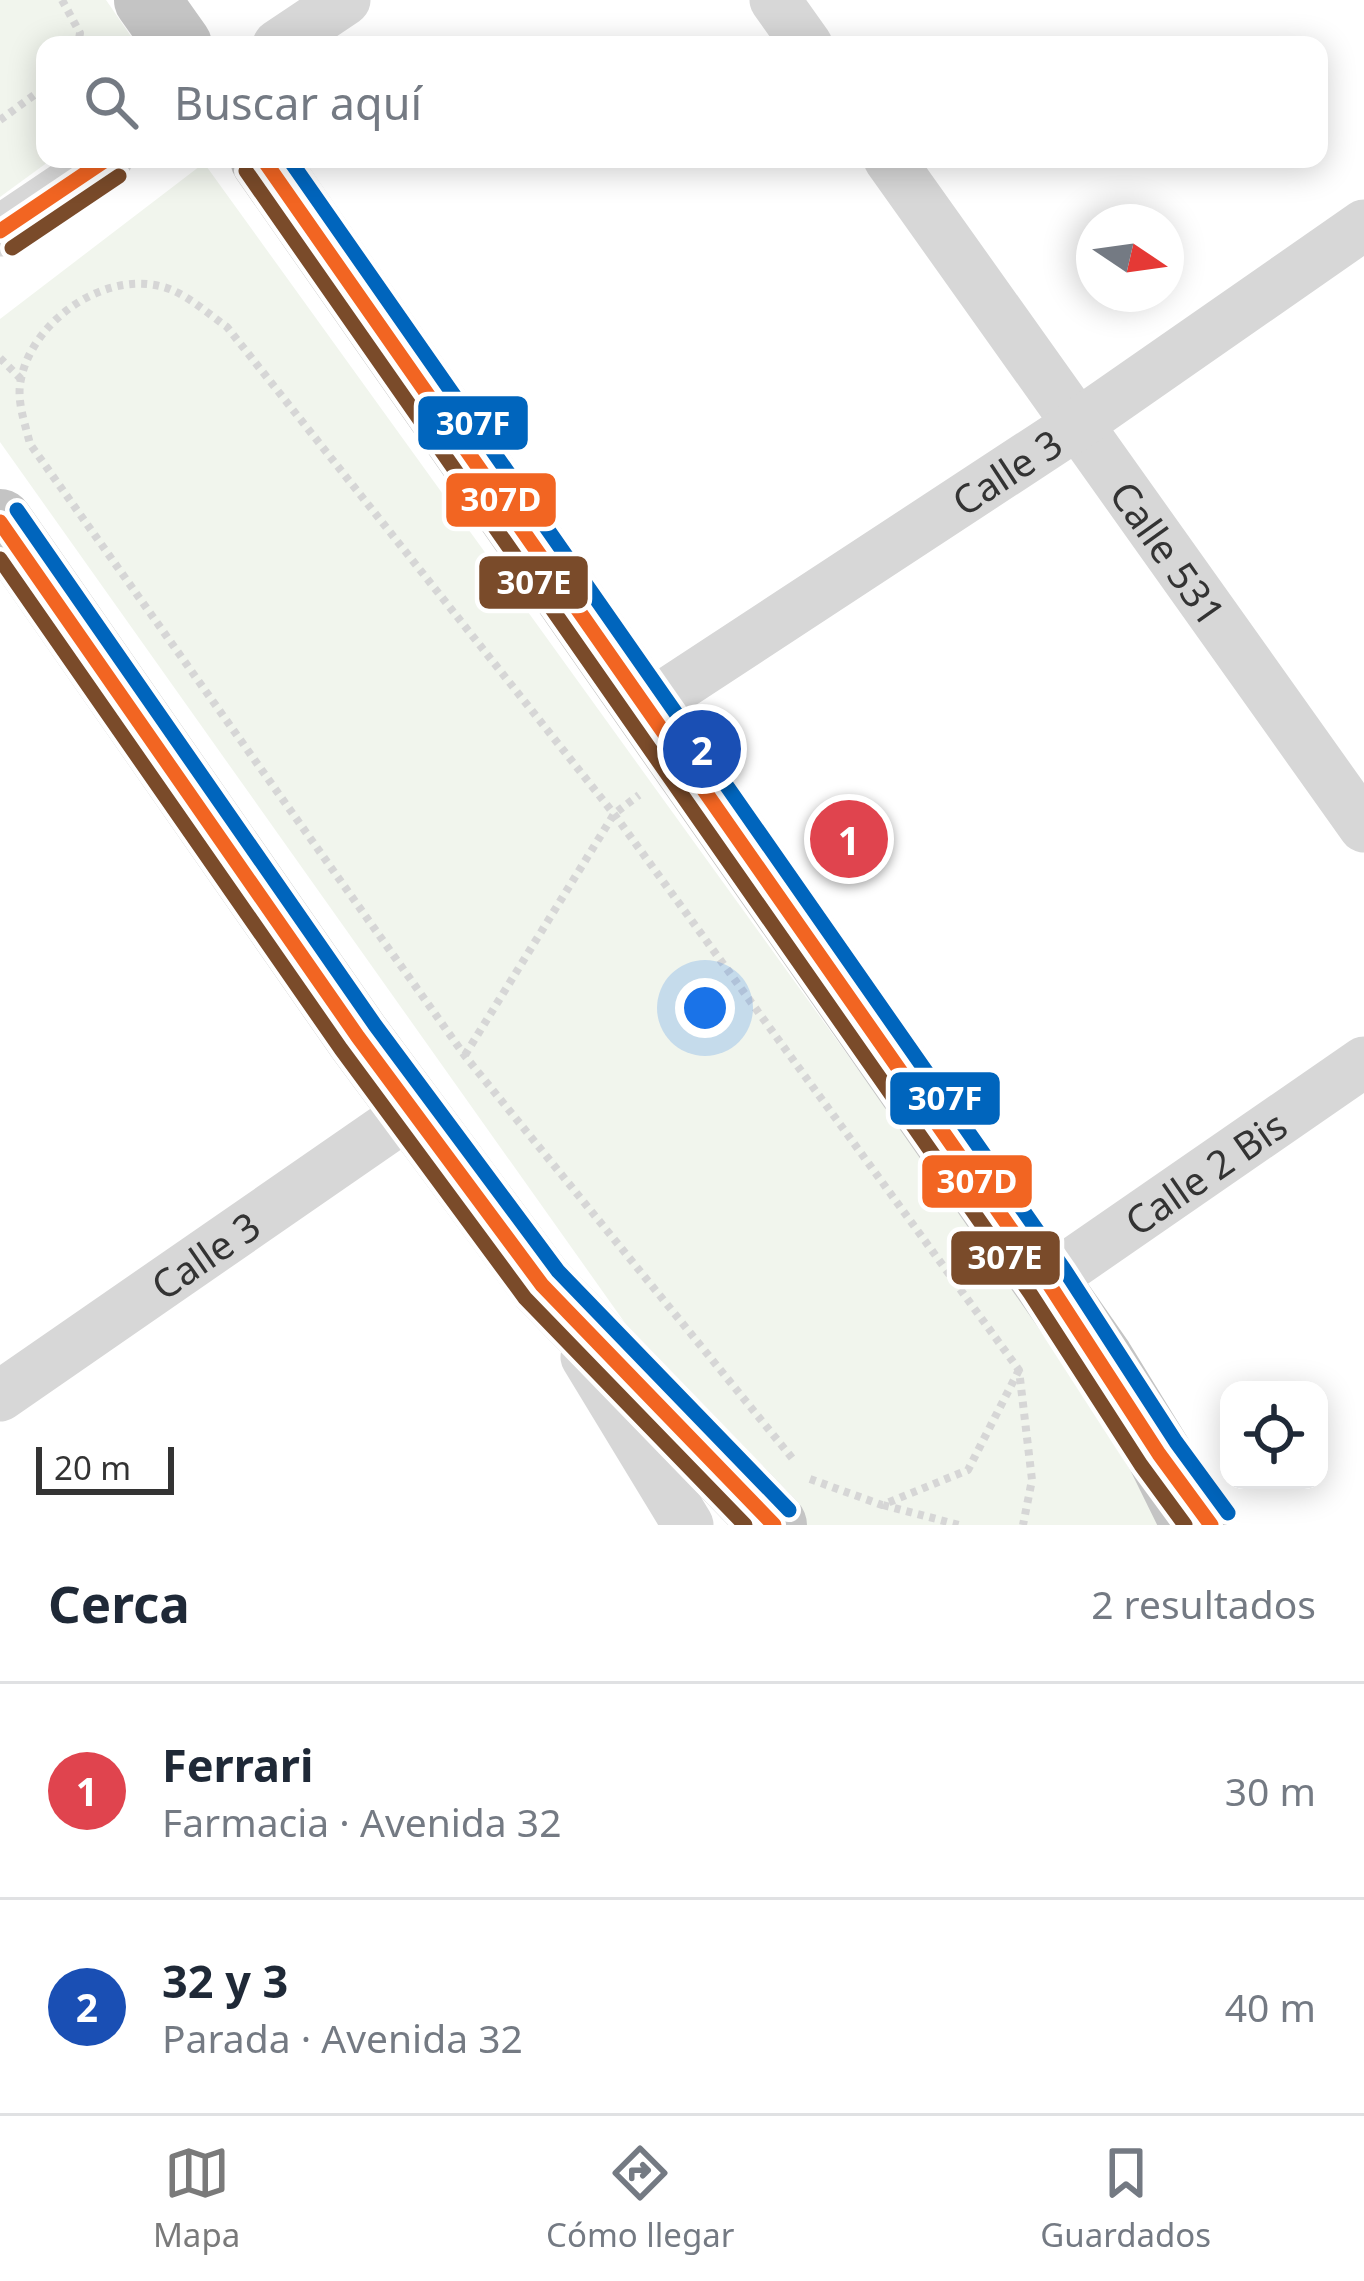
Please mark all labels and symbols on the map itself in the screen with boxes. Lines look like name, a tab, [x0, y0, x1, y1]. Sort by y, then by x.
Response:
north arrow	[1076, 204, 1184, 312]
line badge: 307F	[416, 394, 530, 452]
text: 307F	[436, 400, 510, 445]
street label: Calle 3	[941, 416, 1071, 526]
street label: Calle 531	[1099, 470, 1239, 636]
line badge: 307D	[444, 471, 558, 529]
text: 307D	[461, 476, 541, 521]
line badge: 307E	[477, 554, 590, 611]
text: 307E	[496, 559, 572, 604]
pin: 2	[663, 704, 741, 794]
pin: 1	[810, 794, 888, 884]
your location	[675, 978, 735, 1038]
line badge: 307F	[888, 1070, 1002, 1127]
text: 307F	[908, 1075, 982, 1120]
street label: Calle 2 Bis	[1114, 1097, 1296, 1246]
line badge: 307D	[920, 1153, 1034, 1210]
text: 307D	[937, 1158, 1017, 1203]
street label: Calle 3	[140, 1198, 270, 1311]
line badge: 307E	[949, 1229, 1062, 1287]
text: 307E	[967, 1234, 1043, 1279]
scale bar	[36, 1441, 174, 1494]

